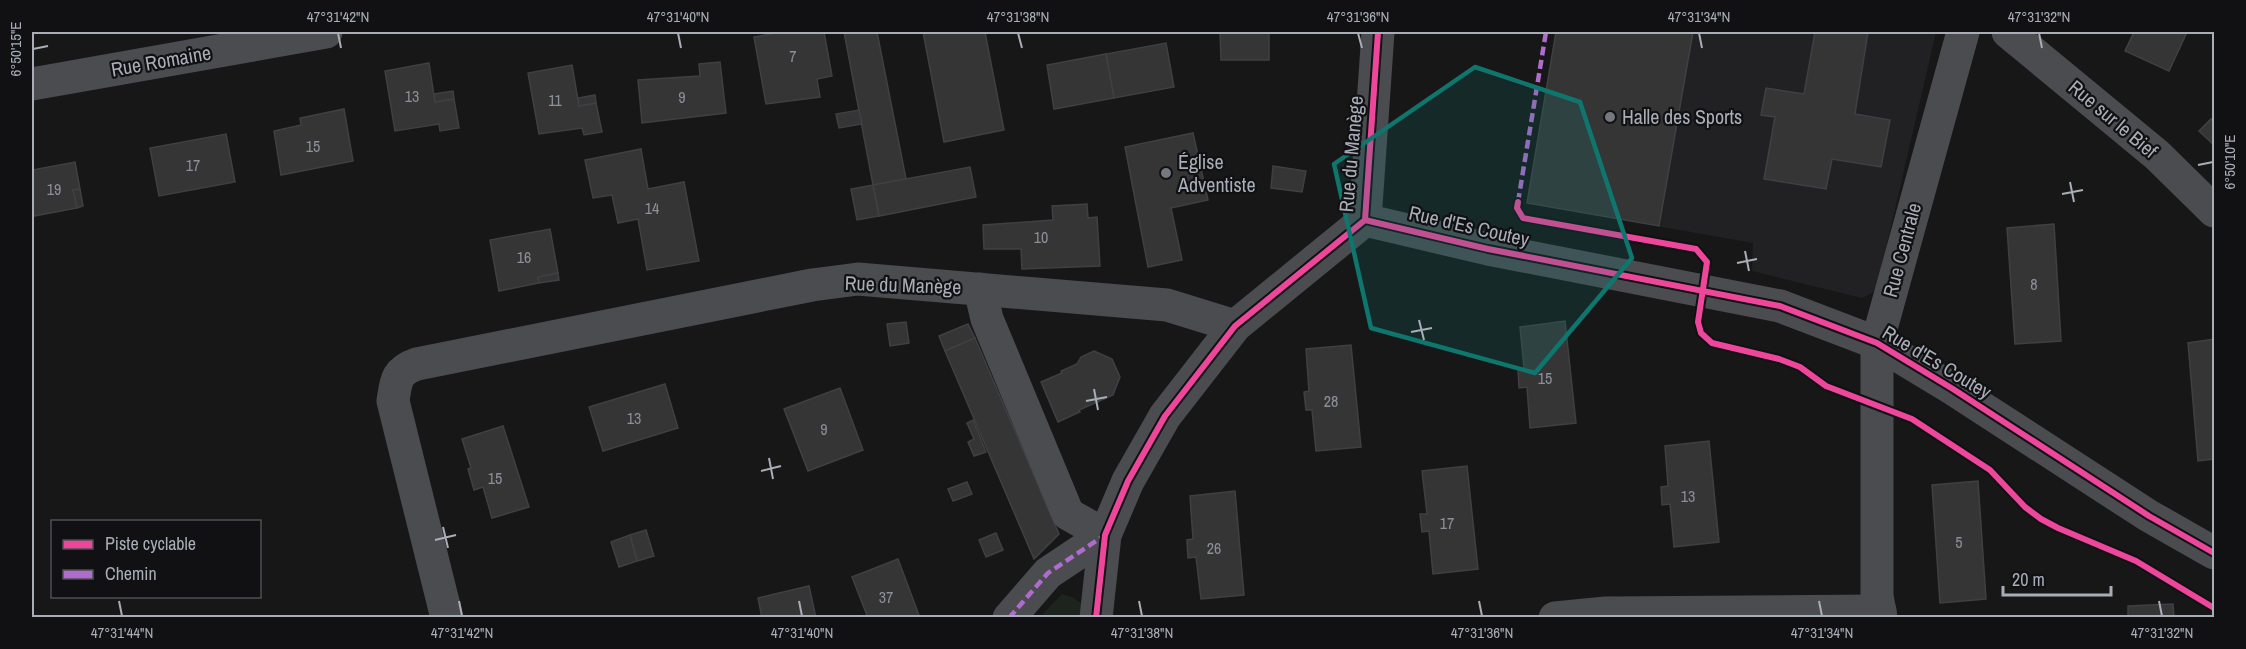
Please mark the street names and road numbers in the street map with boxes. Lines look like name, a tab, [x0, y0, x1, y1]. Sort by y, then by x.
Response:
street label: Rue Romaine	[109, 38, 213, 83]
street label: Rue sur le Bief	[2063, 73, 2164, 164]
street label: Rue du Manège	[1332, 95, 1369, 213]
street label: Rue d'Es Coutey	[1406, 199, 1533, 253]
street label: Rue Centrale	[1876, 200, 1927, 300]
street label: Rue du Manège	[844, 269, 962, 300]
street label: Rue d'Es Coutey	[1878, 318, 1997, 405]

